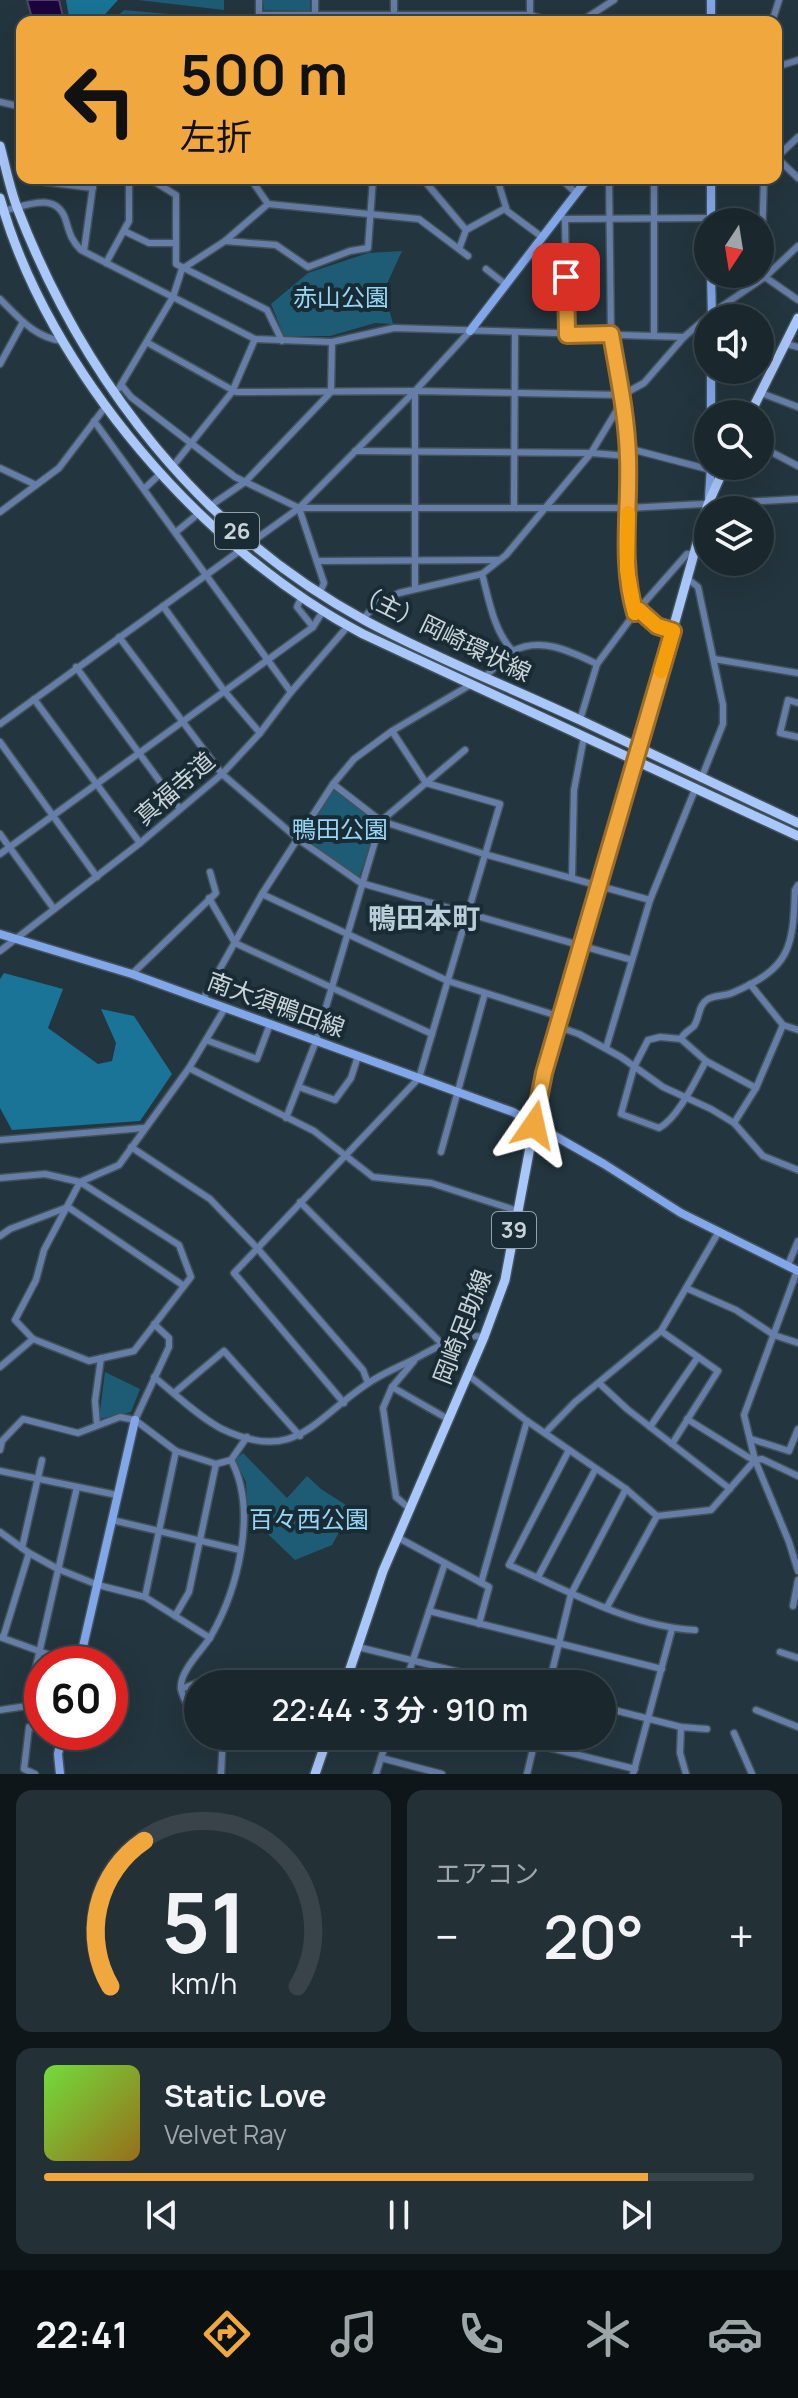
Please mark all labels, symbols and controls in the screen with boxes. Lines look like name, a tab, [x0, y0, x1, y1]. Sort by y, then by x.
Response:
text: 500 m	[180, 35, 348, 112]
icon: left	[48, 48, 152, 152]
text: 左折	[180, 112, 252, 161]
north arrow	[694, 208, 774, 288]
map controls	[694, 208, 774, 576]
pin	[532, 243, 600, 311]
icon: arrive	[544, 255, 588, 299]
park label: 赤山公園	[293, 280, 389, 313]
button: sound	[694, 304, 774, 384]
button: search	[694, 400, 774, 480]
button: layers	[694, 496, 774, 576]
road number: 26	[215, 513, 259, 549]
street label: （主）岡崎環状線	[350, 575, 537, 689]
street label: 真福寺道	[127, 744, 221, 832]
park label: 鴨田公園	[292, 812, 388, 845]
district label: 鴨田本町	[368, 898, 480, 936]
street label: 南大須鴨田線	[203, 963, 350, 1044]
position arrow	[492, 1083, 576, 1167]
road number: 39	[492, 1212, 536, 1248]
street label: 岡崎足助線	[425, 1265, 499, 1388]
park label: 百々西公園	[249, 1502, 369, 1535]
speed limit sign: 60	[24, 1646, 128, 1750]
text: 22:44 · 3 分 · 910 m	[272, 1689, 528, 1730]
text: エアコン	[435, 1855, 539, 1891]
text: 51	[161, 1864, 246, 1978]
text: 20°	[543, 1895, 644, 1977]
text: −	[435, 1906, 459, 1966]
text: +	[729, 1906, 754, 1966]
text: km/h	[170, 1964, 237, 2003]
text: Static Love	[164, 2075, 327, 2116]
text: Velvet Ray	[164, 2116, 287, 2152]
icon: previous	[140, 2193, 184, 2237]
icon: pause	[377, 2193, 421, 2237]
icon: next	[614, 2193, 658, 2237]
icon: directions	[199, 2306, 255, 2362]
icon: music	[326, 2306, 382, 2362]
icon: phone	[453, 2306, 509, 2362]
icon: climate	[580, 2306, 636, 2362]
icon: car	[707, 2306, 763, 2362]
text: 22:41	[35, 2310, 128, 2359]

